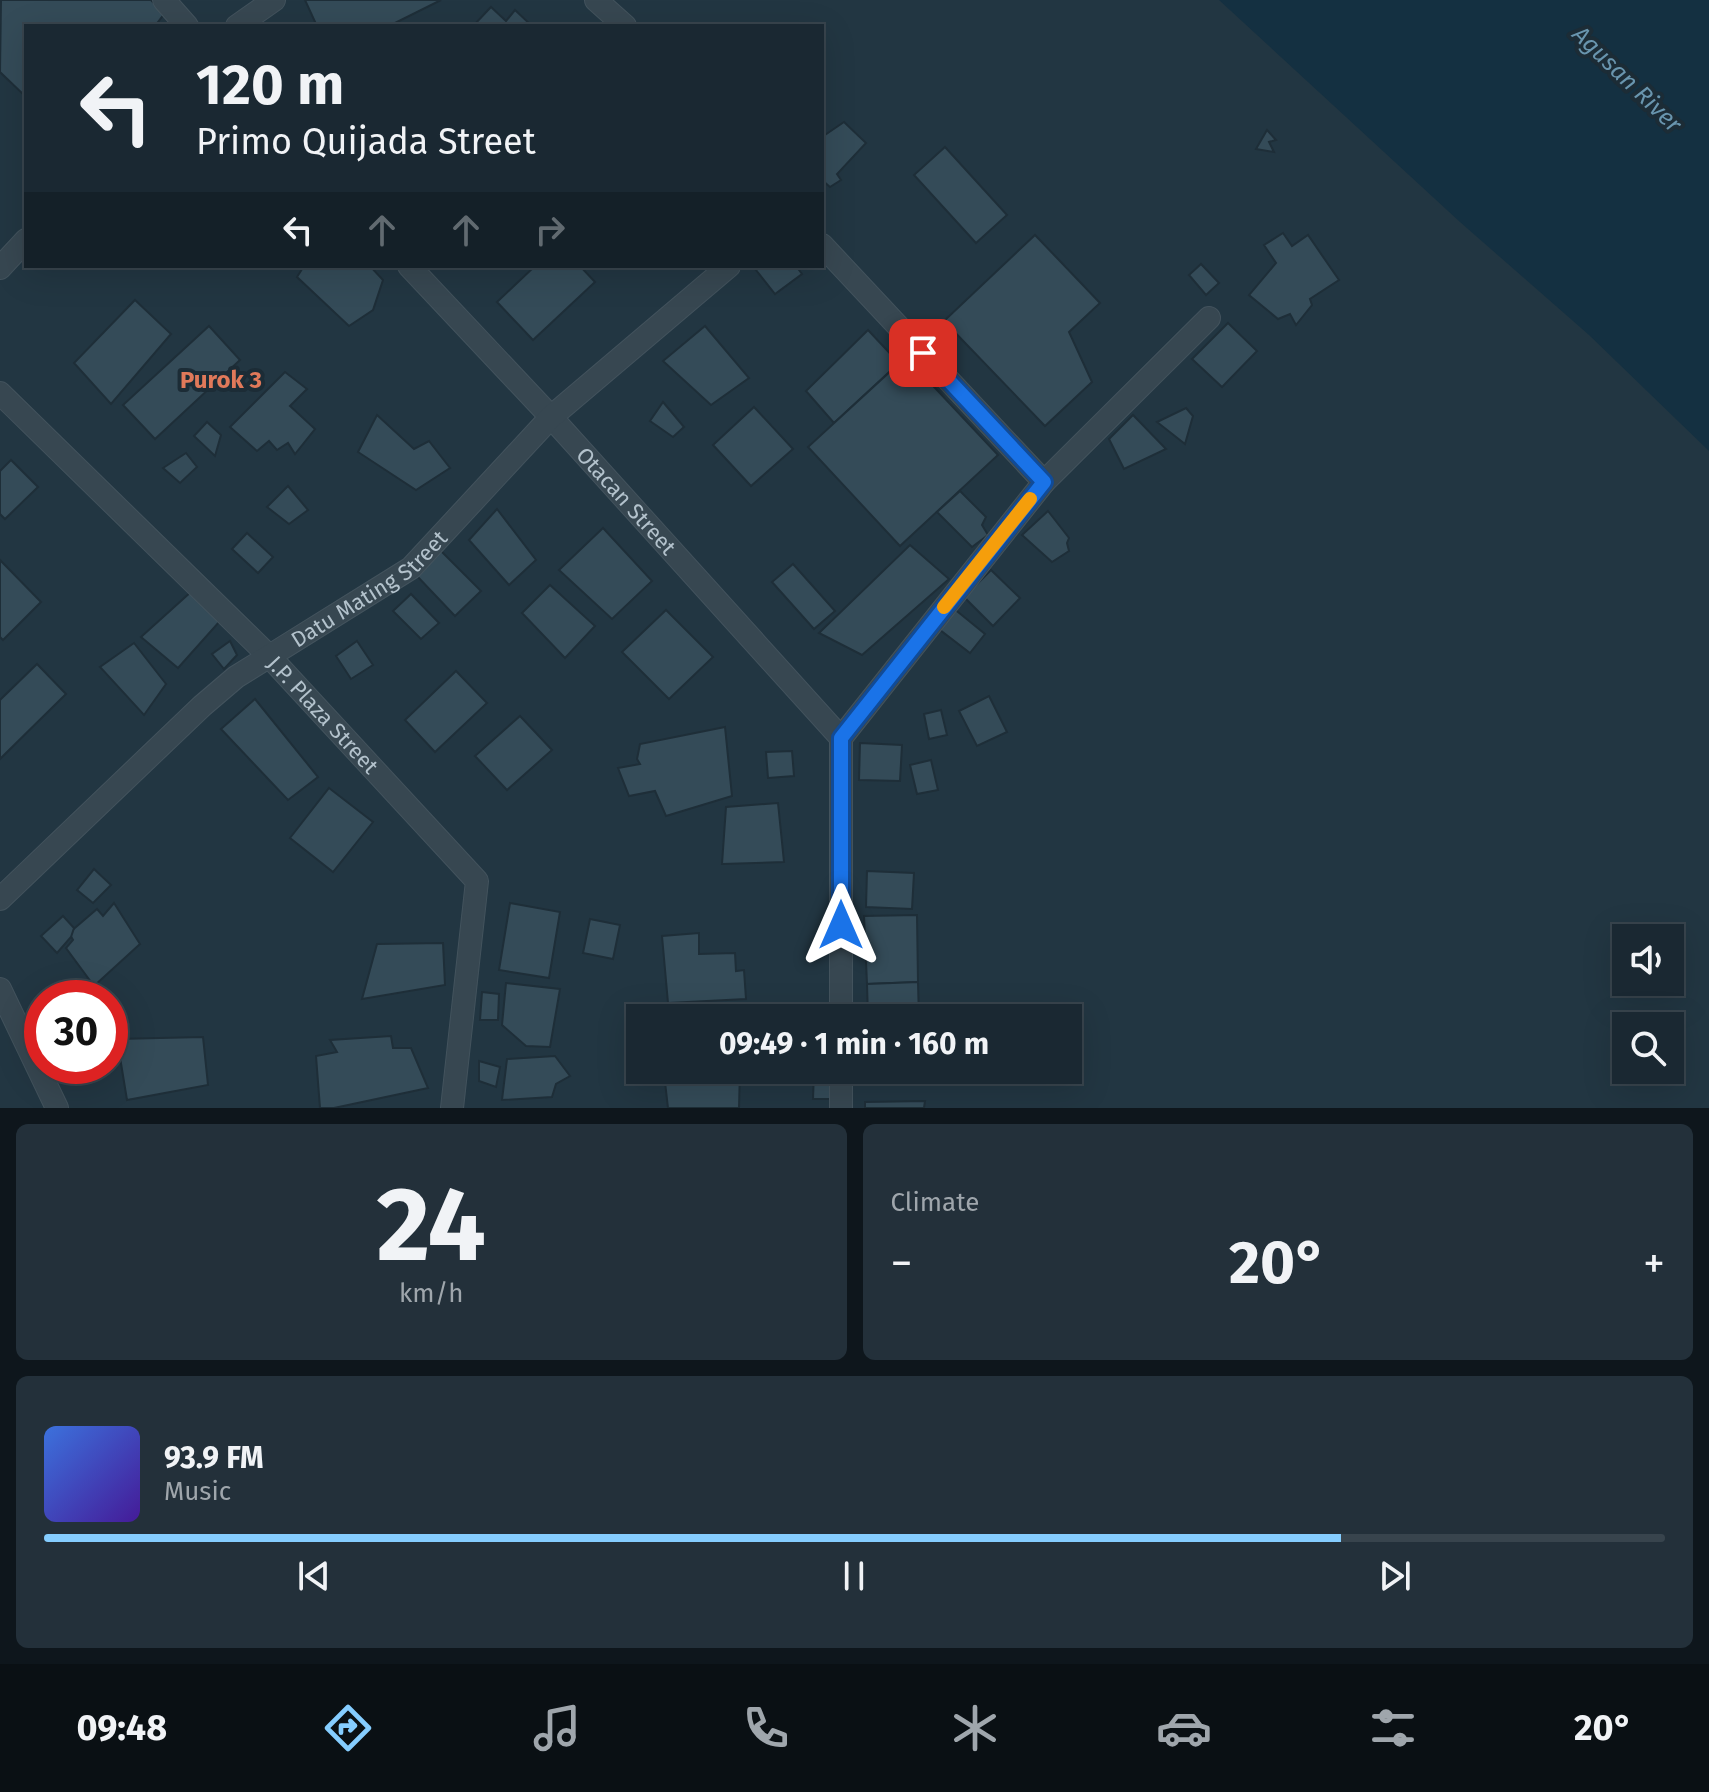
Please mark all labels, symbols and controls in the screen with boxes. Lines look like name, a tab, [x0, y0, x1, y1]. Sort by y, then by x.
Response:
water label: Agusan River	[1566, 19, 1688, 138]
text: 120 m	[196, 52, 344, 119]
icon: left	[64, 56, 168, 160]
text: Primo Quijada Street	[196, 120, 536, 164]
icon: left	[276, 208, 320, 252]
icon: ahead	[360, 208, 404, 252]
icon: ahead	[444, 208, 488, 252]
icon: right	[528, 208, 572, 252]
pin	[889, 319, 957, 387]
icon: arrive	[901, 331, 945, 375]
district label: Purok 3	[180, 366, 262, 394]
street label: Otacan Street	[571, 441, 682, 560]
street label: Datu Mating Street	[286, 525, 453, 653]
street label: J.P. Plaza Street	[262, 650, 384, 779]
position arrow	[799, 883, 883, 967]
map controls	[1612, 924, 1684, 1084]
button: sound	[1612, 924, 1684, 996]
speed limit sign: 30	[24, 980, 128, 1084]
button: search	[1612, 1012, 1684, 1084]
text: 09:49 · 1 min · 160 m	[719, 1026, 989, 1062]
text: 24	[376, 1163, 486, 1288]
text: Climate	[891, 1187, 979, 1218]
text: 20°	[1229, 1227, 1326, 1299]
text: −	[891, 1237, 913, 1290]
text: +	[1643, 1237, 1665, 1290]
text: km/h	[399, 1278, 463, 1309]
text: 93.9 FM	[164, 1440, 264, 1476]
text: Music	[164, 1476, 231, 1507]
icon: previous	[292, 1554, 336, 1598]
icon: pause	[832, 1554, 876, 1598]
icon: next	[1373, 1554, 1417, 1598]
icon: directions	[320, 1700, 376, 1756]
icon: music	[529, 1700, 585, 1756]
icon: phone	[738, 1700, 794, 1756]
icon: climate	[947, 1700, 1003, 1756]
icon: car	[1156, 1700, 1212, 1756]
icon: filters	[1365, 1700, 1421, 1756]
text: 09:48	[76, 1706, 167, 1750]
text: 20°	[1574, 1706, 1632, 1750]

